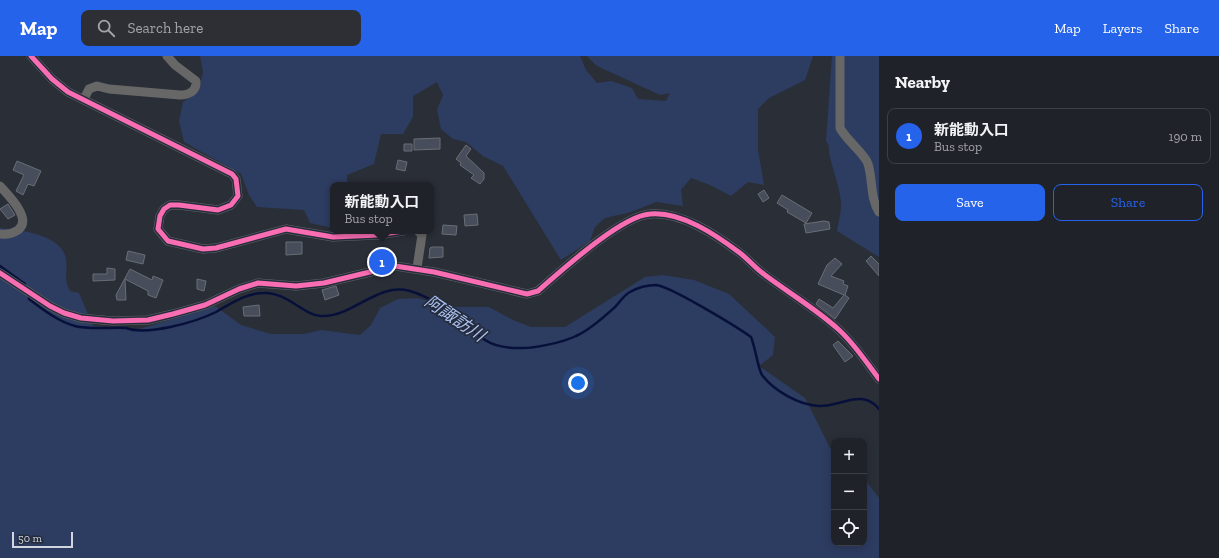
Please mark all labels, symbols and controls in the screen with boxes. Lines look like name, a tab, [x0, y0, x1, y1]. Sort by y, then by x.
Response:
search box	[81, 10, 361, 46]
text: Map	[20, 17, 57, 40]
icon: search	[95, 17, 117, 39]
text: Search here	[127, 19, 203, 37]
text: Map	[1054, 20, 1081, 37]
text: Layers	[1103, 20, 1142, 37]
text: Share	[1164, 20, 1199, 37]
text: Nearby	[895, 72, 950, 92]
text: 新能動入口	[934, 121, 1009, 139]
text: 1	[906, 129, 912, 144]
text: 190 m	[1168, 129, 1202, 144]
text: Bus stop	[934, 139, 982, 154]
popup	[330, 182, 434, 234]
button: Save	[895, 184, 1045, 221]
button: Share	[1053, 184, 1203, 221]
text: 新能動入口	[344, 193, 420, 211]
text: Bus stop	[344, 211, 393, 226]
pin: 1	[369, 247, 395, 277]
water label: 阿諏訪川	[421, 291, 490, 346]
your location	[568, 373, 588, 393]
map controls	[831, 438, 867, 546]
button: +	[831, 438, 867, 474]
button: −	[831, 474, 867, 510]
button: locate	[831, 510, 867, 546]
scale bar	[12, 530, 73, 549]
text: 50 m	[18, 532, 42, 545]

